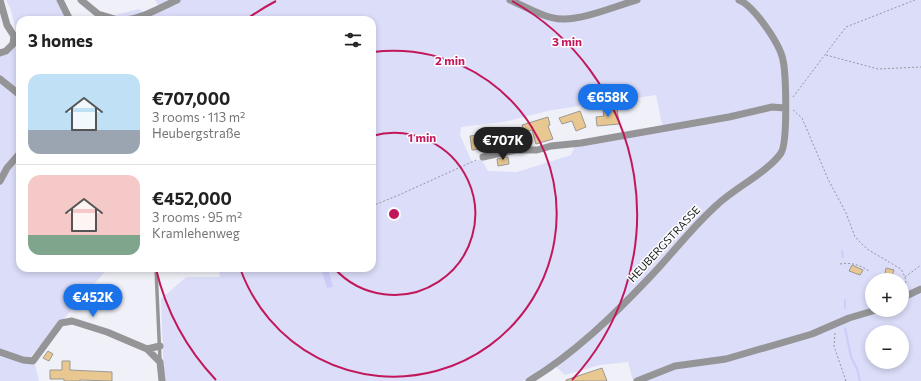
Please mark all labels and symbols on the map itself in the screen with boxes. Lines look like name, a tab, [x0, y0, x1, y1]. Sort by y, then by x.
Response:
text: 3 min	[552, 34, 582, 48]
text: 2 min	[435, 53, 465, 67]
pin: €658K	[580, 84, 636, 118]
pin: €707K	[475, 127, 531, 161]
text: 1 min	[408, 130, 436, 144]
street label: HEUBERGSTRASSE	[625, 203, 702, 284]
centre of rings	[387, 207, 401, 221]
pin: €452K	[65, 284, 121, 318]

